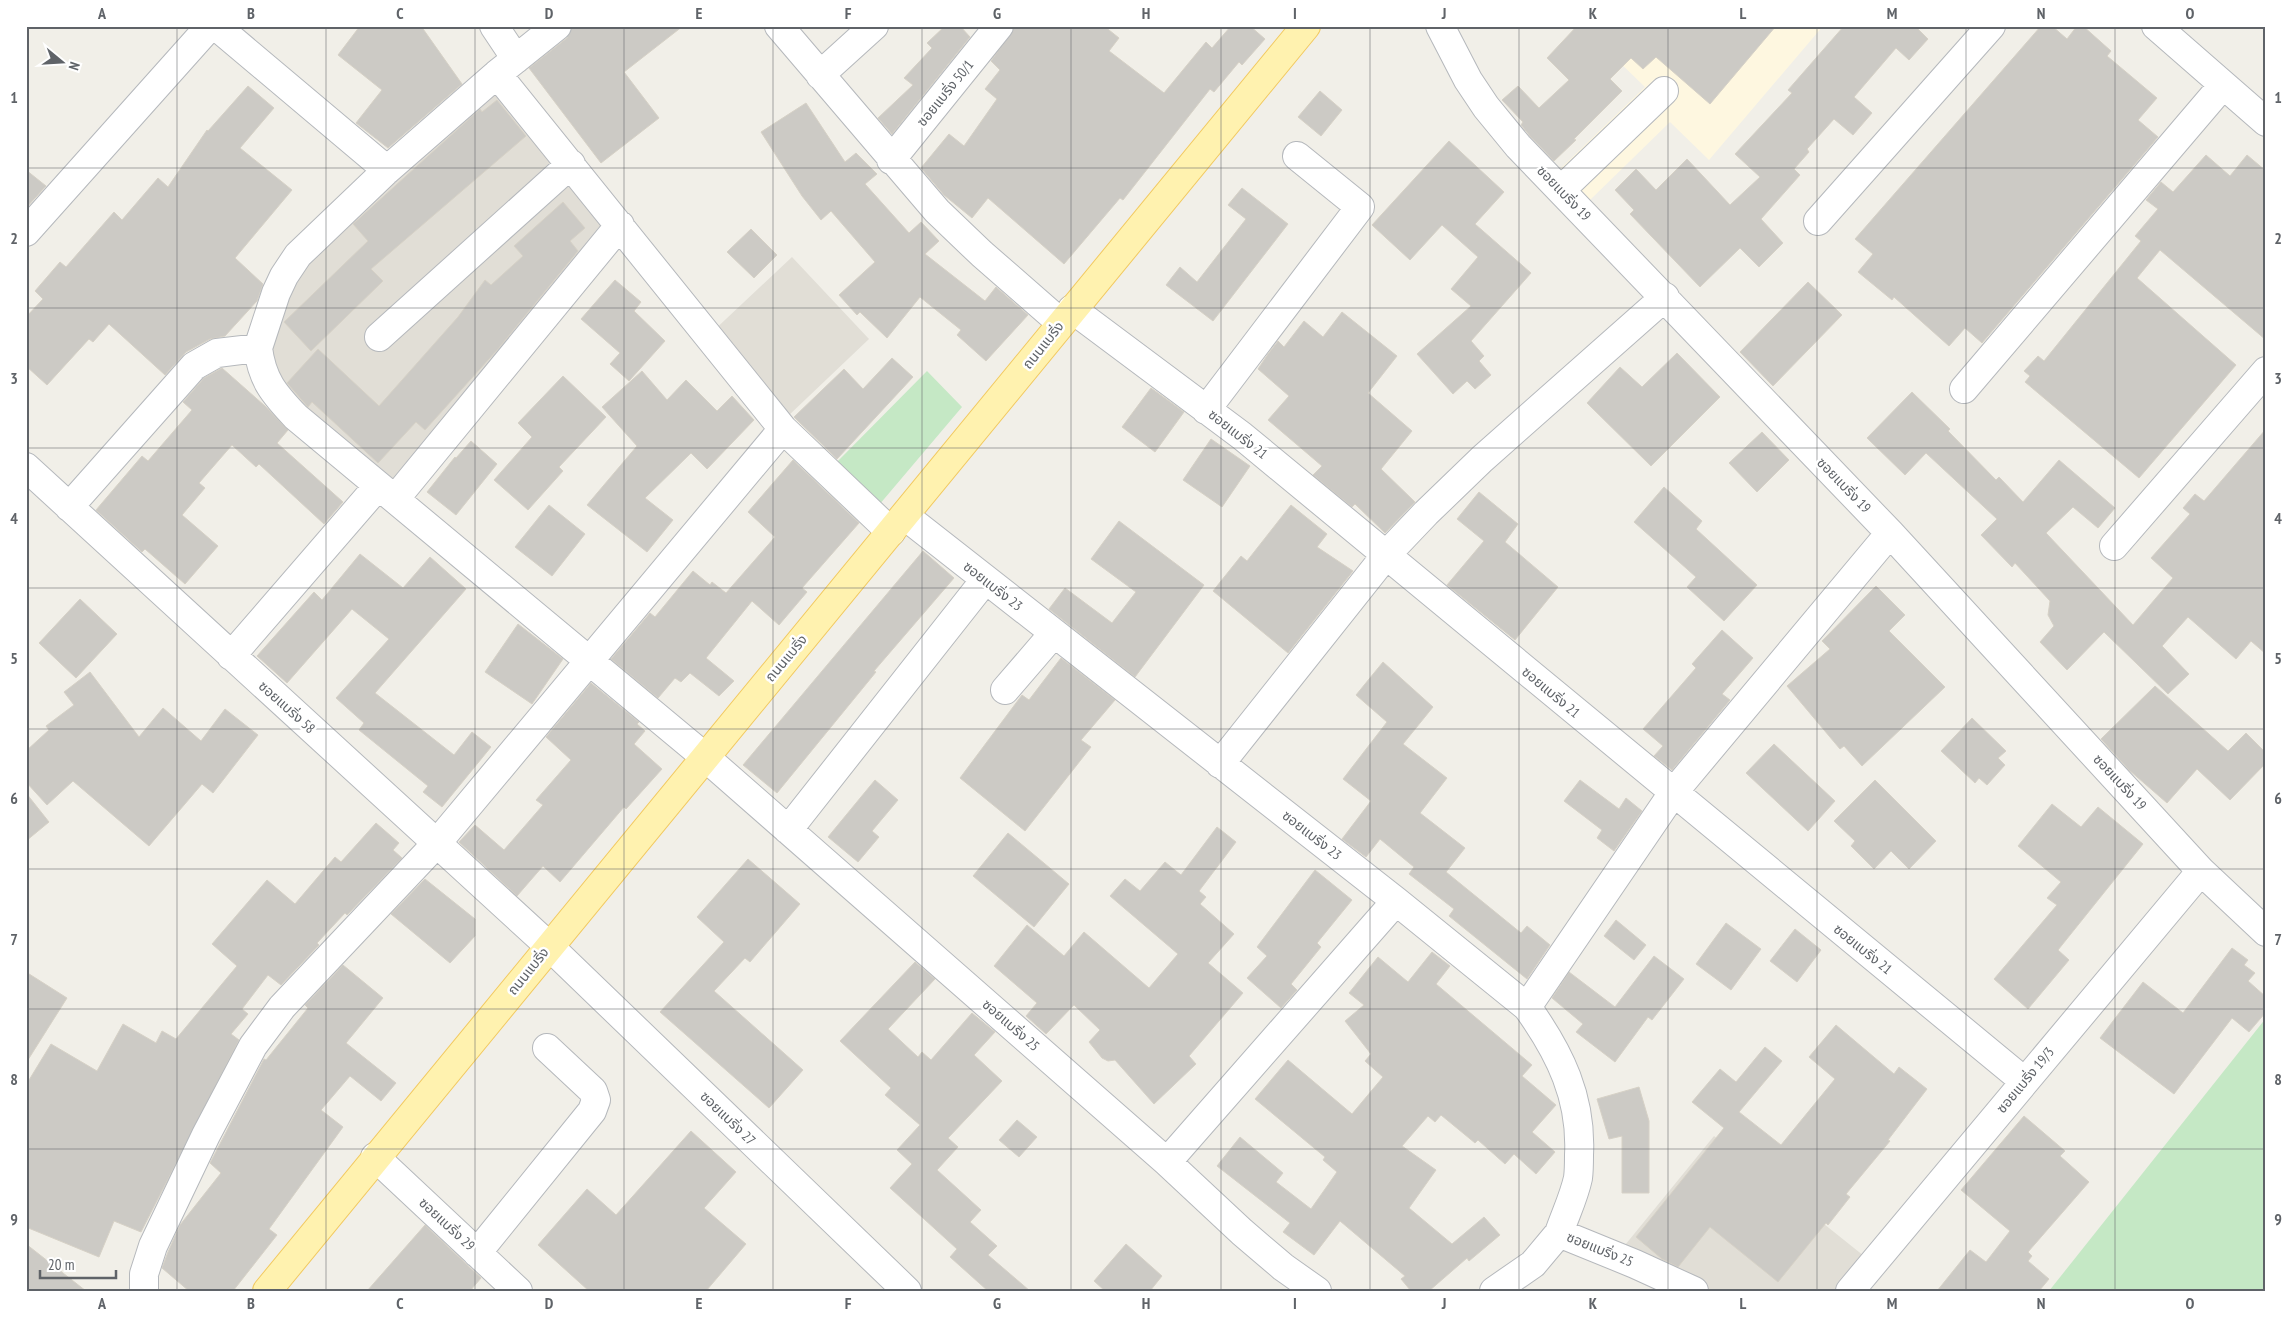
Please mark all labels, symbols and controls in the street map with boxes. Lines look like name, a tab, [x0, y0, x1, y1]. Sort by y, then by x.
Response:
text: A	[97, 3, 107, 23]
text: B	[247, 3, 255, 23]
text: C	[396, 3, 404, 23]
text: D	[545, 3, 554, 23]
text: E	[696, 3, 703, 23]
text: F	[845, 3, 852, 23]
text: G	[993, 3, 1001, 23]
text: H	[1142, 3, 1150, 23]
text: I	[1293, 3, 1297, 23]
text: J	[1441, 3, 1446, 23]
text: K	[1589, 3, 1598, 23]
text: L	[1740, 3, 1747, 23]
text: M	[1887, 3, 1897, 23]
text: N	[2037, 3, 2045, 23]
text: O	[2186, 3, 2195, 23]
north arrow	[38, 38, 88, 88]
street label: ซอยแบริ่ง 50/1	[912, 56, 977, 130]
text: N	[65, 60, 84, 72]
text: 1	[10, 87, 18, 107]
text: 1	[2274, 87, 2282, 107]
street label: ซอยแบริ่ง 19	[1533, 161, 1595, 225]
text: 2	[10, 228, 18, 248]
text: 2	[2274, 228, 2282, 248]
street label: ถนนแบริ่ง	[1018, 317, 1068, 373]
text: 3	[10, 368, 18, 388]
text: 3	[2274, 368, 2282, 388]
street label: ซอยแบริ่ง 21	[1205, 405, 1271, 463]
street label: ซอยแบริ่ง 19	[1813, 453, 1875, 517]
text: 4	[10, 508, 18, 528]
text: 4	[2274, 508, 2282, 528]
street label: ซอยแบริ่ง 23	[960, 557, 1026, 615]
street label: ถนนแบริ่ง	[761, 631, 811, 685]
text: 5	[10, 648, 18, 668]
text: 5	[2274, 648, 2282, 668]
street label: ซอยแบริ่ง 21	[1518, 662, 1584, 721]
street label: ซอยแบริ่ง 58	[255, 677, 319, 737]
street label: ซอยแบริ่ง 19	[2089, 750, 2151, 814]
text: 6	[10, 788, 18, 808]
text: 6	[2274, 788, 2282, 808]
street label: ซอยแบริ่ง 23	[1279, 806, 1345, 864]
street label: ซอยแบริ่ง 21	[1830, 920, 1896, 978]
text: 7	[10, 929, 18, 949]
text: 7	[2274, 929, 2282, 949]
street label: ถนนแบริ่ง	[503, 943, 553, 999]
street label: ซอยแบริ่ง 25	[979, 995, 1044, 1055]
street label: ซอยแบริ่ง 19/3	[1992, 1043, 2058, 1117]
text: 8	[10, 1069, 18, 1089]
text: 8	[2274, 1069, 2282, 1089]
street label: ซอยแบริ่ง 27	[696, 1087, 760, 1149]
street label: ซอยแบริ่ง 29	[415, 1193, 479, 1255]
text: 9	[10, 1209, 18, 1229]
text: 9	[2274, 1209, 2282, 1229]
street label: ซอยแบริ่ง 25	[1564, 1227, 1636, 1271]
scale bar	[40, 1247, 116, 1279]
text: 20 m	[48, 1255, 74, 1274]
text: A	[97, 1293, 107, 1313]
text: B	[247, 1293, 255, 1313]
text: C	[396, 1293, 404, 1313]
text: D	[545, 1293, 554, 1313]
text: E	[696, 1293, 703, 1313]
text: F	[845, 1293, 852, 1313]
text: G	[993, 1293, 1001, 1313]
text: H	[1142, 1293, 1150, 1313]
text: I	[1293, 1293, 1297, 1313]
text: J	[1441, 1293, 1446, 1313]
text: K	[1589, 1293, 1598, 1313]
text: L	[1740, 1293, 1747, 1313]
text: M	[1887, 1293, 1897, 1313]
text: N	[2037, 1293, 2045, 1313]
text: O	[2186, 1293, 2195, 1313]

